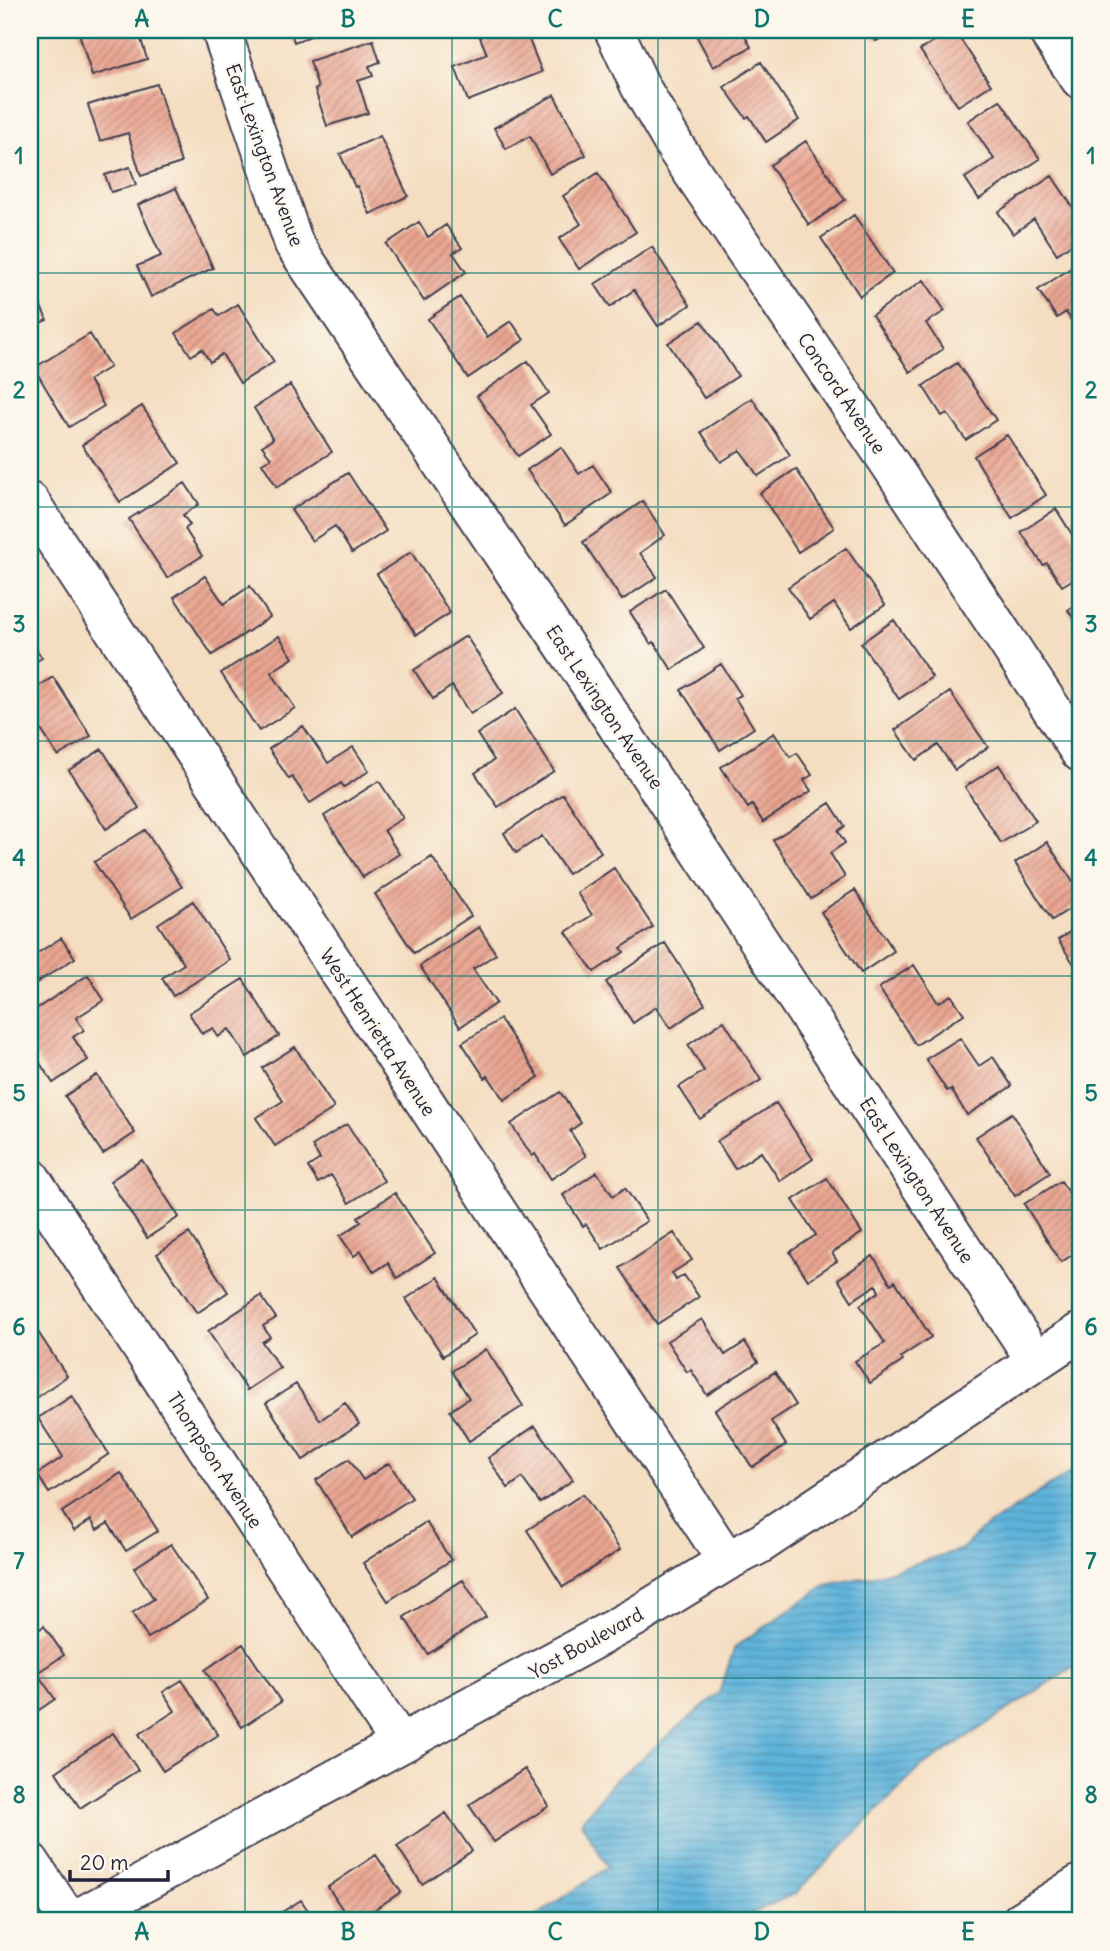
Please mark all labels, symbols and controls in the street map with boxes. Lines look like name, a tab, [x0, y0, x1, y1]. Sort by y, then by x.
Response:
text: A	[135, 4, 150, 33]
text: B	[340, 4, 356, 33]
text: C	[547, 4, 563, 33]
text: D	[754, 4, 770, 33]
text: E	[961, 4, 975, 33]
street label: East Lexington Avenue	[221, 60, 309, 250]
text: 1	[14, 141, 24, 170]
text: 1	[1086, 141, 1096, 170]
street label: Concord Avenue	[793, 328, 891, 458]
text: 2	[13, 375, 26, 404]
text: 2	[1085, 375, 1098, 404]
text: 3	[12, 609, 26, 638]
text: 3	[1084, 609, 1098, 638]
street label: East Lexington Avenue	[541, 620, 669, 794]
text: 4	[12, 843, 26, 872]
text: 4	[1084, 843, 1098, 872]
street label: West Henrietta Avenue	[315, 944, 441, 1120]
text: 5	[12, 1078, 26, 1107]
text: 5	[1084, 1078, 1098, 1107]
street label: East Lexington Avenue	[854, 1093, 980, 1267]
text: 6	[12, 1312, 26, 1341]
text: 6	[1084, 1312, 1098, 1341]
street label: Thompson Avenue	[162, 1387, 268, 1533]
text: 7	[13, 1546, 25, 1575]
text: 7	[1085, 1546, 1097, 1575]
street label: Yost Boulevard	[525, 1602, 647, 1684]
text: 8	[12, 1780, 26, 1809]
text: 8	[1084, 1780, 1098, 1809]
scale bar	[70, 1839, 168, 1883]
text: 20 m	[80, 1849, 129, 1876]
text: A	[135, 1917, 150, 1946]
text: B	[340, 1917, 356, 1946]
text: C	[547, 1917, 563, 1946]
text: D	[754, 1917, 770, 1946]
text: E	[961, 1917, 975, 1946]

